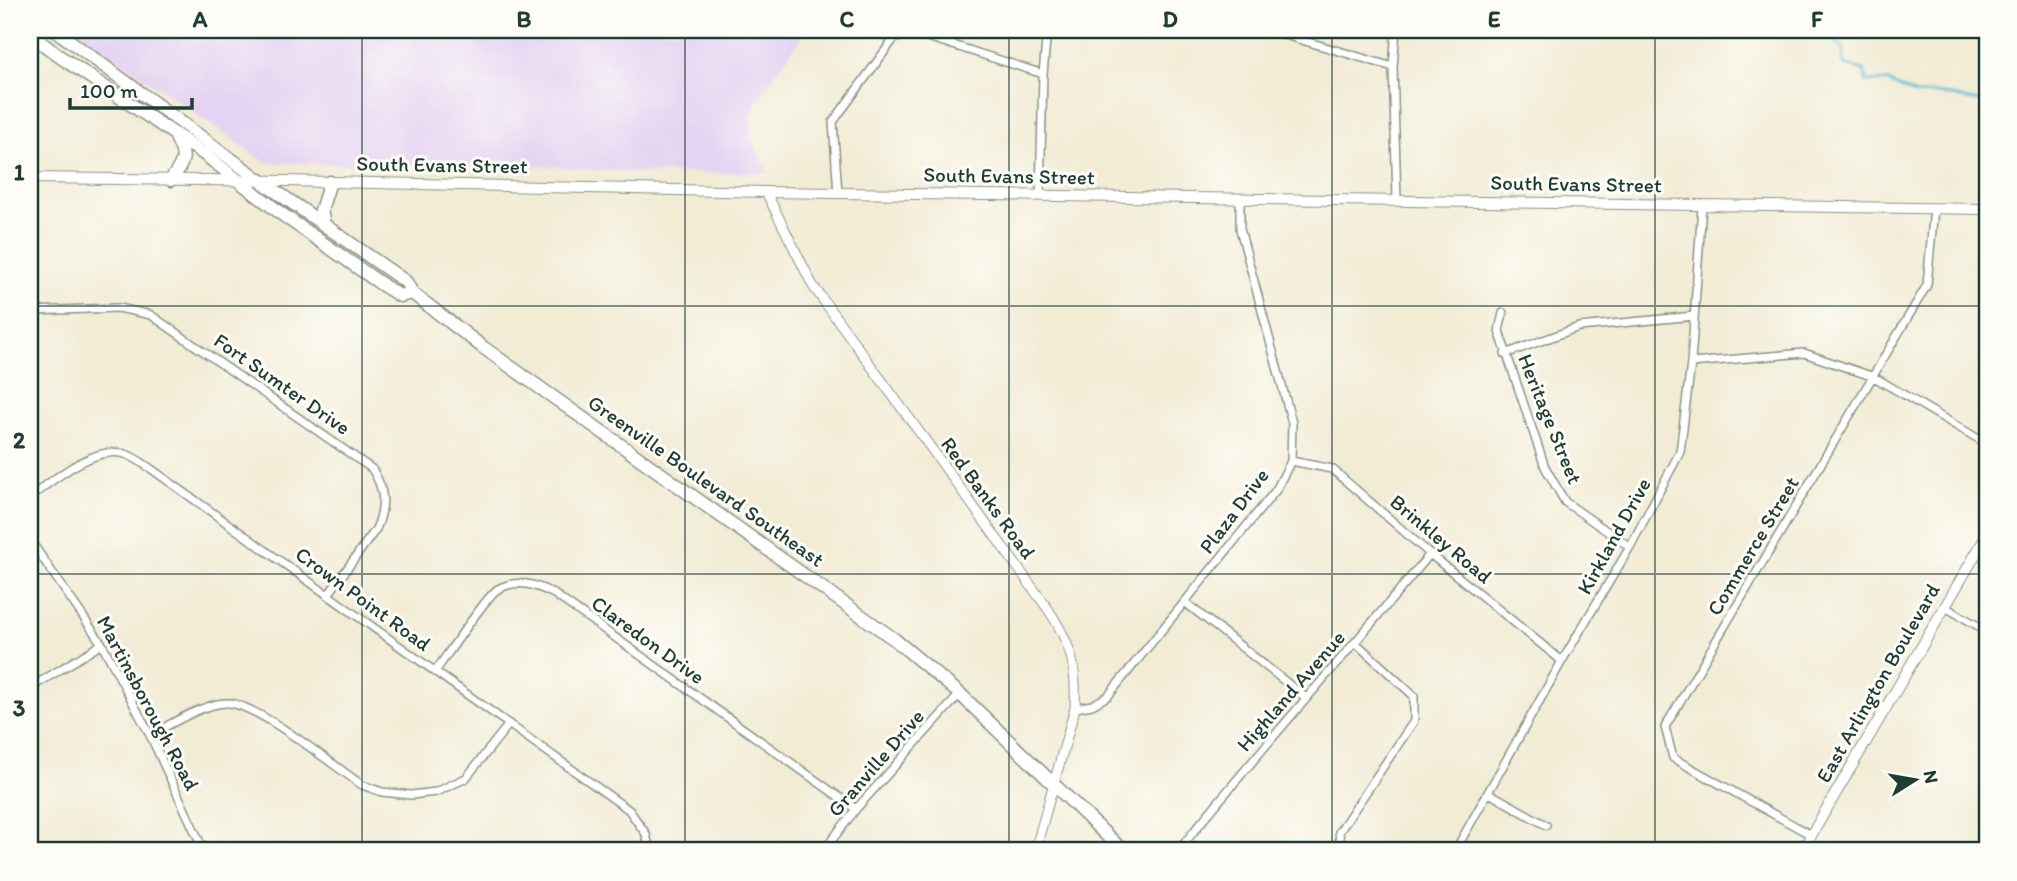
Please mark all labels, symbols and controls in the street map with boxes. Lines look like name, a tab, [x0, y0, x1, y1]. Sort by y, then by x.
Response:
text: A	[192, 5, 208, 33]
text: B	[517, 5, 532, 33]
text: C	[840, 5, 855, 33]
text: D	[1162, 5, 1178, 33]
text: E	[1488, 5, 1501, 33]
text: F	[1811, 5, 1824, 33]
scale bar	[70, 66, 192, 110]
text: 100 m	[80, 78, 138, 103]
street label: South Evans Street	[356, 151, 528, 178]
text: 1	[14, 158, 25, 186]
street label: South Evans Street	[923, 162, 1095, 189]
street label: South Evans Street	[1490, 170, 1662, 197]
street label: Fort Sumter Drive	[209, 327, 355, 440]
street label: Heritage Street	[1513, 350, 1588, 488]
street label: Greenville Boulevard Southeast	[583, 389, 829, 572]
text: 2	[13, 426, 26, 454]
street label: Red Banks Road	[936, 432, 1041, 563]
street label: Plaza Drive	[1193, 463, 1274, 558]
street label: Commerce Street	[1701, 472, 1804, 620]
street label: Kirkland Drive	[1571, 473, 1656, 598]
street label: Brinkley Road	[1385, 489, 1498, 589]
street label: Crown Point Road	[291, 541, 436, 656]
street label: East Arlington Boulevard	[1810, 578, 1945, 787]
street label: Claredon Drive	[587, 590, 710, 689]
street label: Martinsborough Road	[92, 611, 205, 795]
street label: Highland Avenue	[1231, 625, 1350, 756]
text: 3	[13, 694, 26, 722]
street label: Granville Drive	[822, 704, 929, 821]
north arrow	[1881, 744, 1951, 814]
text: N	[1919, 768, 1944, 785]

